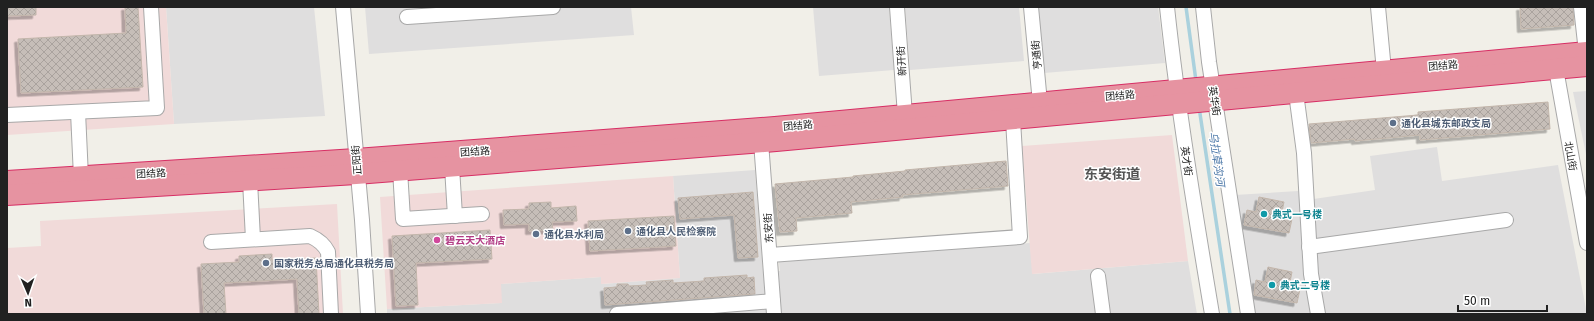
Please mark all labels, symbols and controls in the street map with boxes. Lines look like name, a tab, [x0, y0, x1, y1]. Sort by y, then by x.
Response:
street label: 亨通街	[1030, 39, 1044, 70]
street label: 新开街	[895, 46, 909, 76]
street label: 团结路	[1428, 59, 1459, 73]
street label: 英华街	[1206, 85, 1222, 117]
street label: 团结路	[1105, 89, 1136, 103]
place label: 通化县城东邮政支局	[1401, 117, 1491, 130]
marker: 通化县城东邮政支局	[1388, 118, 1398, 128]
street label: 团结路	[783, 119, 814, 133]
water label: 乌拉草沟河	[1206, 131, 1227, 189]
street label: 北山街	[1562, 140, 1579, 172]
street label: 正阳街	[350, 144, 364, 175]
street label: 团结路	[460, 145, 490, 159]
street label: 英才街	[1178, 145, 1194, 177]
district label: 东安街道	[1084, 166, 1140, 183]
street label: 团结路	[136, 167, 166, 181]
place label: 典式一号楼	[1272, 208, 1322, 221]
marker: 典式一号楼	[1259, 209, 1269, 219]
street label: 东安街	[762, 213, 776, 243]
place label: 通化县人民检察院	[636, 225, 716, 238]
marker: 通化县人民检察院	[623, 226, 633, 236]
place label: 通化县水利局	[544, 228, 604, 241]
marker: 通化县水利局	[531, 229, 541, 239]
marker: 碧云天大酒店	[432, 235, 442, 245]
place label: 碧云天大酒店	[445, 235, 505, 247]
place label: 国家税务总局通化县税务局	[274, 257, 394, 270]
marker: 国家税务总局通化县税务局	[261, 258, 271, 268]
north arrow	[8, 273, 48, 313]
place label: 典式二号楼	[1280, 279, 1330, 292]
marker: 典式二号楼	[1267, 280, 1277, 290]
scale bar	[1458, 287, 1547, 313]
text: 50 m	[1464, 294, 1490, 308]
text: N	[24, 296, 32, 309]

